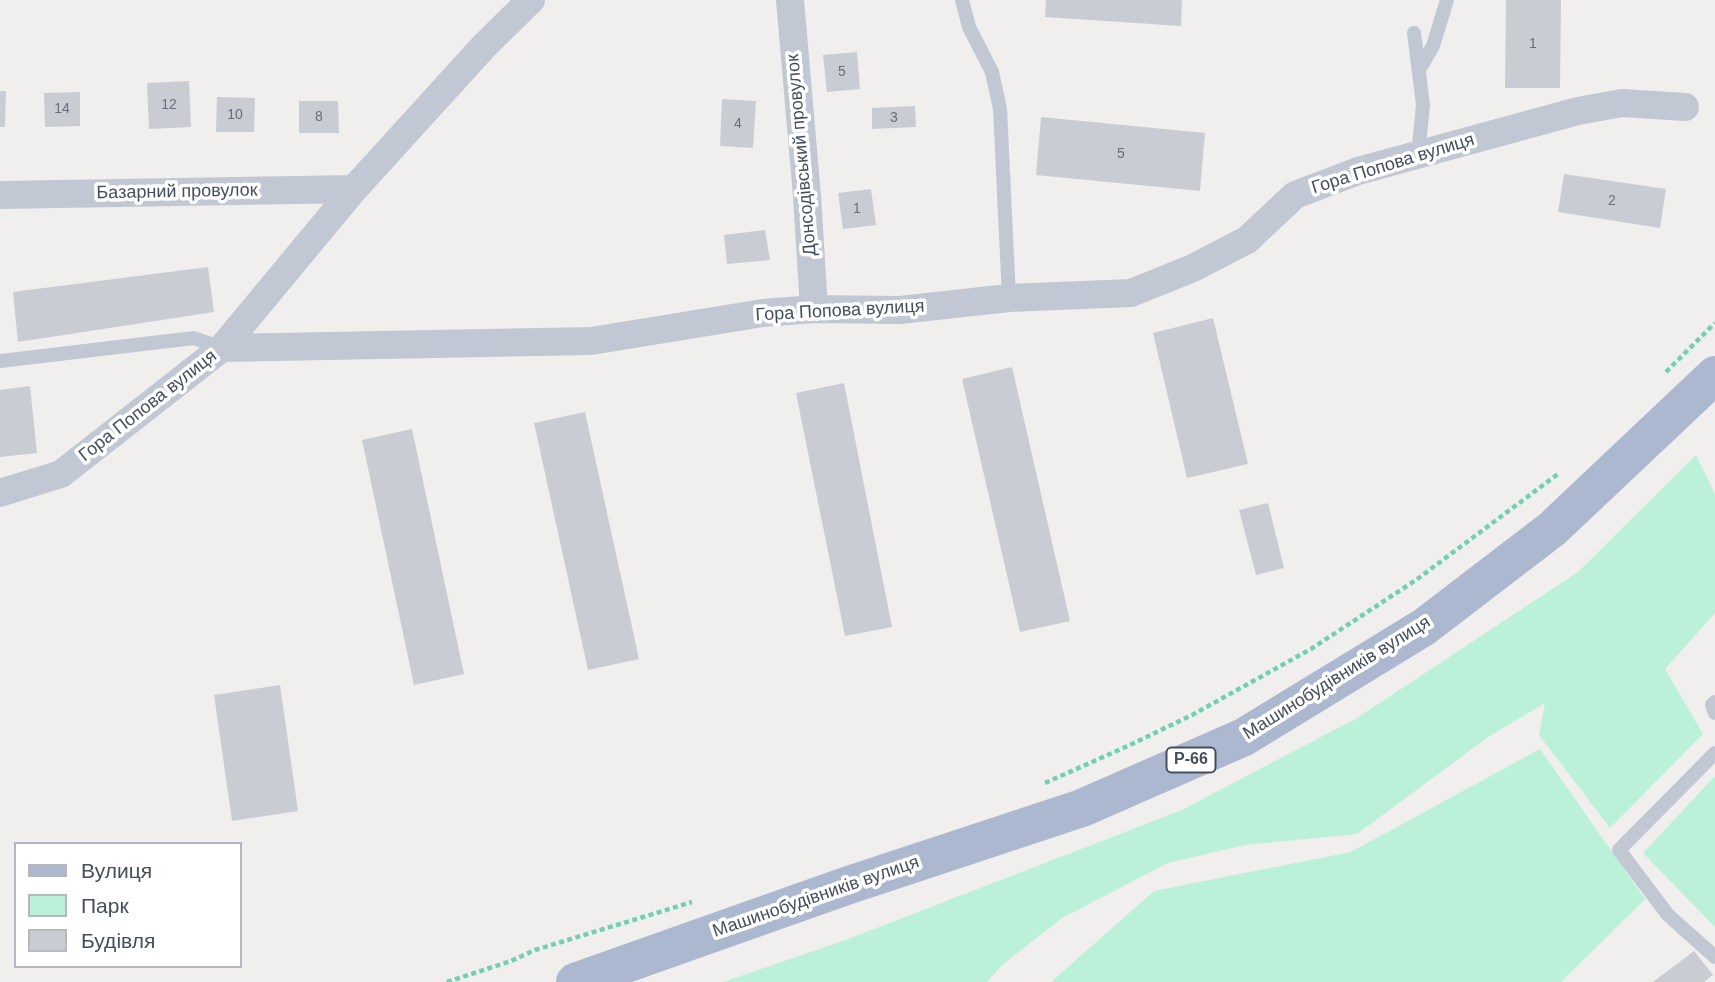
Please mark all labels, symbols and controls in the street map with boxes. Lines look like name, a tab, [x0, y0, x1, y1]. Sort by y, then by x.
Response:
house number: 1	[1529, 36, 1537, 52]
street label: Донсодівський провулок	[782, 53, 822, 257]
house number: 5	[838, 64, 846, 80]
house number: 12	[161, 97, 177, 113]
house number: 14	[54, 101, 70, 117]
house number: 10	[227, 107, 243, 123]
house number: 8	[315, 109, 323, 125]
house number: 3	[890, 110, 898, 126]
house number: 4	[734, 116, 742, 132]
street label: Гора Попова вулиця	[1309, 129, 1477, 199]
house number: 5	[1117, 146, 1125, 162]
street label: Базарний провулок	[96, 180, 258, 204]
house number: 2	[1608, 193, 1616, 209]
house number: 1	[853, 201, 861, 217]
street label: Гора Попова вулиця	[755, 296, 925, 326]
street label: Гора Попова вулиця	[75, 345, 221, 467]
street label: Машинобудівників вулиця	[1239, 611, 1435, 745]
road number: Р-66	[1166, 748, 1216, 772]
legend	[14, 842, 242, 968]
street label: Машинобудівників вулиця	[710, 851, 922, 943]
text: Вулиця	[81, 859, 152, 882]
text: Парк	[81, 894, 129, 917]
text: Будівля	[81, 929, 155, 952]

